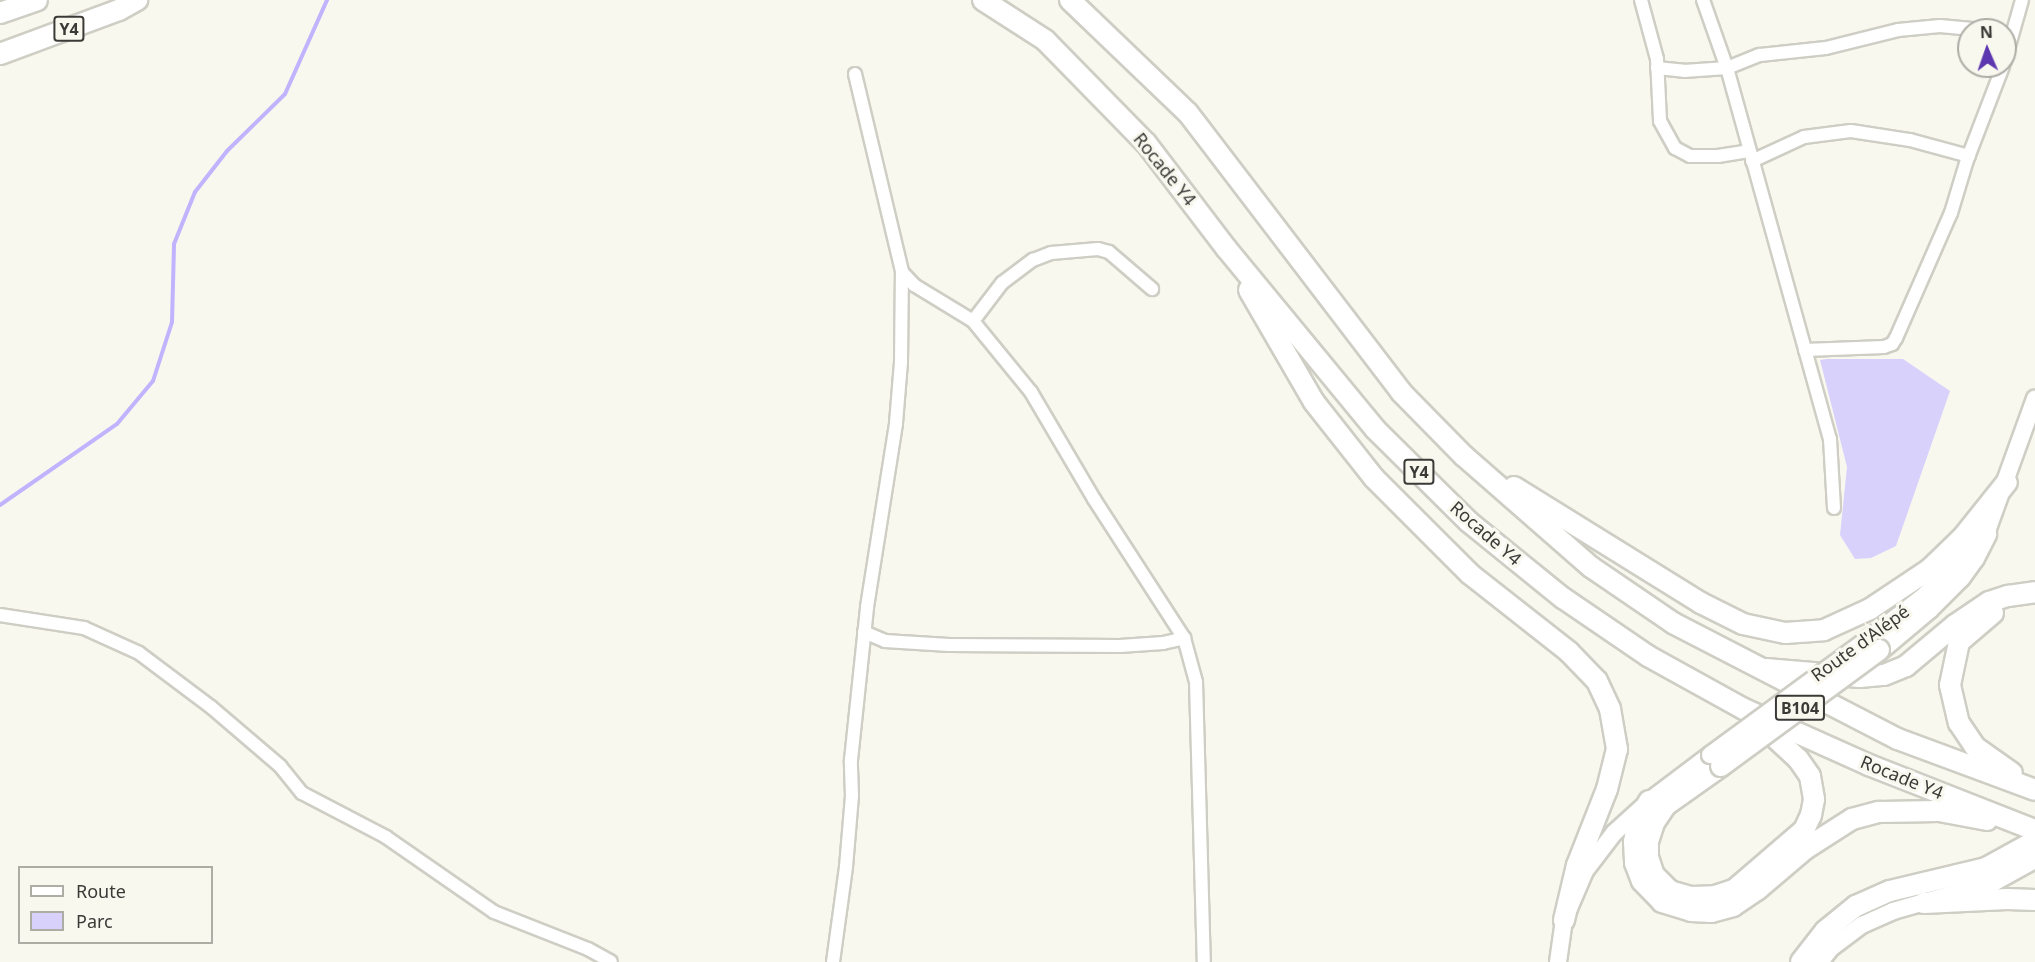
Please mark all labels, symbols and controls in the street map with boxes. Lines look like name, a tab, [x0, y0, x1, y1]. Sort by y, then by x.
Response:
road number: Y4	[52, 16, 86, 42]
north arrow	[1957, 18, 2017, 78]
text: N	[1980, 21, 1993, 43]
street label: Rocade Y4	[1129, 128, 1201, 210]
road number: Y4	[1402, 459, 1436, 485]
street label: Rocade Y4	[1446, 496, 1526, 570]
street label: Route d'Alépé	[1807, 600, 1913, 686]
road number: B104	[1774, 695, 1826, 721]
street label: Rocade Y4	[1858, 751, 1946, 803]
legend	[18, 866, 213, 944]
text: Route	[76, 879, 126, 903]
text: Parc	[76, 909, 113, 933]

